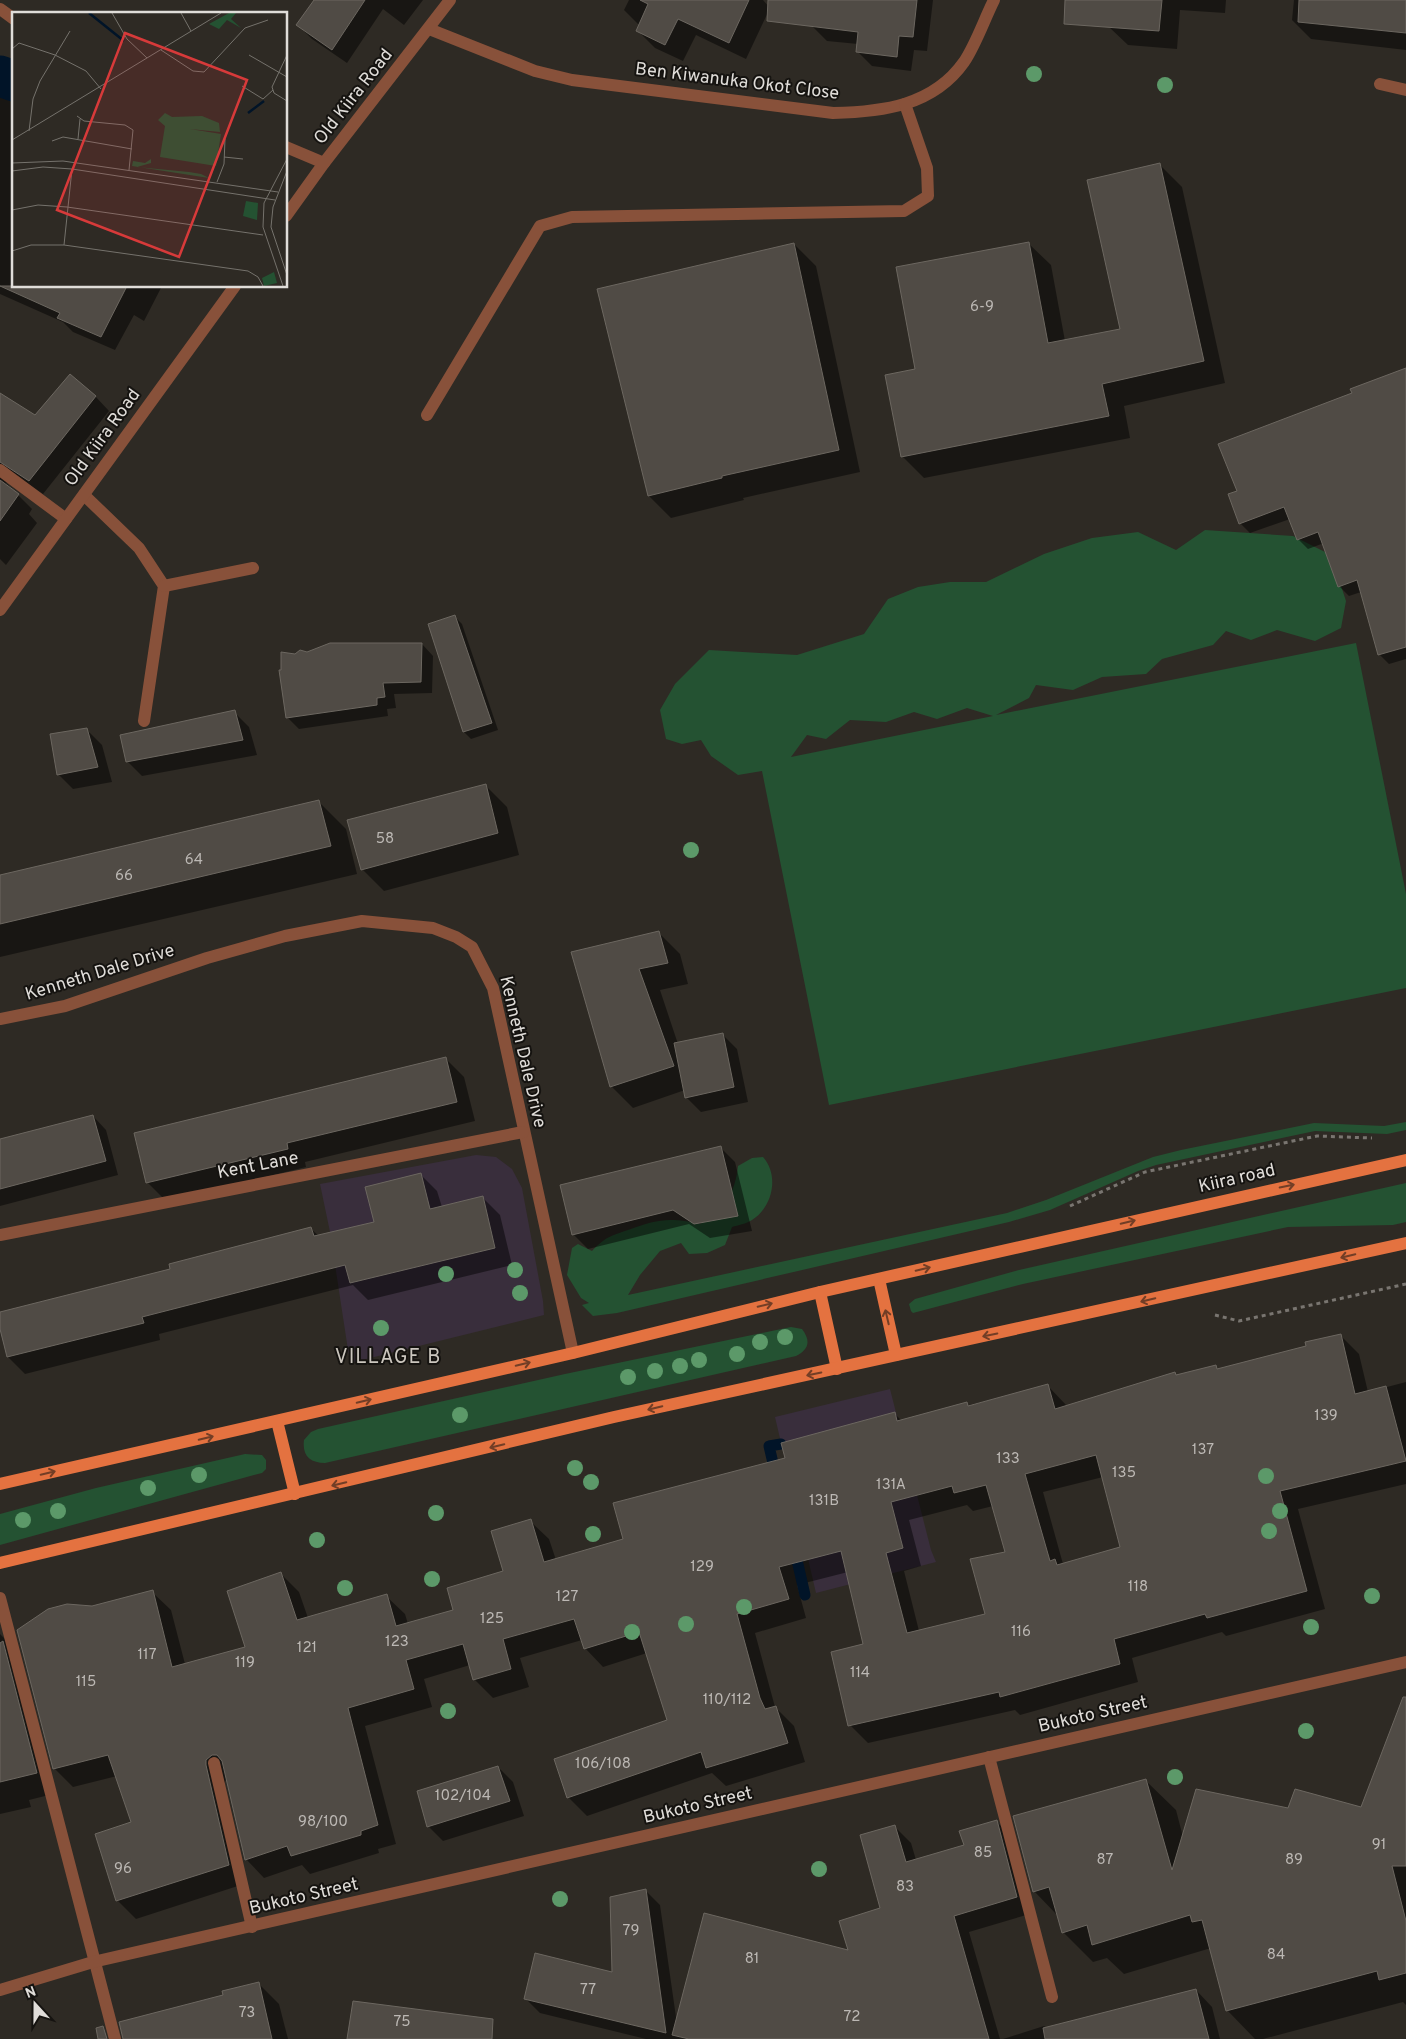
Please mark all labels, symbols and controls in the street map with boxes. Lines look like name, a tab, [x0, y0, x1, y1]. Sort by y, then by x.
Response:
inset map	[12, 12, 288, 288]
street label: Old Kiira Road	[309, 45, 399, 149]
street label: Ben Kiwanuka Okot Close	[634, 58, 840, 106]
house number: 6-9	[970, 298, 994, 317]
street label: Old Kiira Road	[60, 385, 146, 491]
house number: 58	[376, 830, 394, 849]
house number: 64	[185, 851, 203, 870]
house number: 66	[115, 867, 133, 886]
street label: Kenneth Dale Drive	[22, 939, 178, 1007]
street label: Kenneth Dale Drive	[493, 974, 551, 1130]
street label: Kent Lane	[216, 1147, 300, 1185]
street label: Kiira road	[1196, 1159, 1278, 1199]
one-way arrow	[1278, 1181, 1294, 1190]
one-way arrow	[1119, 1217, 1135, 1226]
one-way arrow	[1341, 1252, 1357, 1261]
one-way arrow	[915, 1264, 931, 1273]
one-way arrow	[1141, 1296, 1157, 1305]
one-way arrow	[756, 1300, 772, 1309]
one-way arrow	[882, 1310, 891, 1326]
one-way arrow	[982, 1331, 998, 1340]
district label: VILLAGE B	[335, 1345, 441, 1371]
one-way arrow	[514, 1359, 530, 1368]
one-way arrow	[806, 1369, 822, 1379]
one-way arrow	[356, 1396, 372, 1405]
one-way arrow	[648, 1404, 664, 1413]
house number: 139	[1314, 1407, 1338, 1426]
one-way arrow	[198, 1432, 214, 1442]
house number: 137	[1192, 1441, 1214, 1460]
one-way arrow	[490, 1442, 506, 1451]
house number: 133	[996, 1450, 1020, 1469]
house number: 135	[1112, 1464, 1136, 1483]
one-way arrow	[39, 1468, 55, 1477]
house number: 131A	[876, 1476, 906, 1495]
one-way arrow	[332, 1480, 348, 1489]
house number: 131B	[809, 1492, 839, 1511]
house number: 129	[690, 1558, 714, 1577]
house number: 118	[1128, 1578, 1148, 1597]
house number: 127	[556, 1588, 578, 1607]
house number: 125	[480, 1610, 504, 1629]
house number: 116	[1011, 1623, 1031, 1642]
house number: 123	[385, 1633, 409, 1652]
house number: 121	[297, 1639, 317, 1658]
house number: 117	[138, 1646, 157, 1665]
house number: 119	[235, 1654, 255, 1673]
house number: 114	[850, 1664, 870, 1683]
house number: 115	[76, 1673, 96, 1692]
house number: 110/112	[703, 1691, 751, 1710]
street label: Bukoto Street	[1036, 1691, 1150, 1739]
house number: 106/108	[575, 1755, 631, 1774]
street label: Bukoto Street	[641, 1782, 755, 1830]
house number: 102/104	[435, 1787, 491, 1806]
house number: 98/100	[298, 1813, 348, 1832]
house number: 91	[1372, 1836, 1386, 1855]
house number: 85	[974, 1844, 992, 1863]
house number: 87	[1097, 1851, 1114, 1870]
house number: 89	[1285, 1851, 1303, 1870]
house number: 96	[114, 1860, 132, 1879]
street label: Bukoto Street	[247, 1873, 361, 1921]
house number: 83	[896, 1878, 914, 1897]
house number: 79	[623, 1922, 639, 1941]
house number: 84	[1267, 1946, 1285, 1965]
house number: 81	[745, 1950, 759, 1969]
north arrow	[10, 1979, 60, 2029]
house number: 77	[580, 1981, 596, 2000]
text: N	[23, 1984, 39, 2003]
house number: 73	[239, 2004, 255, 2023]
house number: 72	[844, 2008, 860, 2027]
house number: 75	[393, 2013, 411, 2032]

